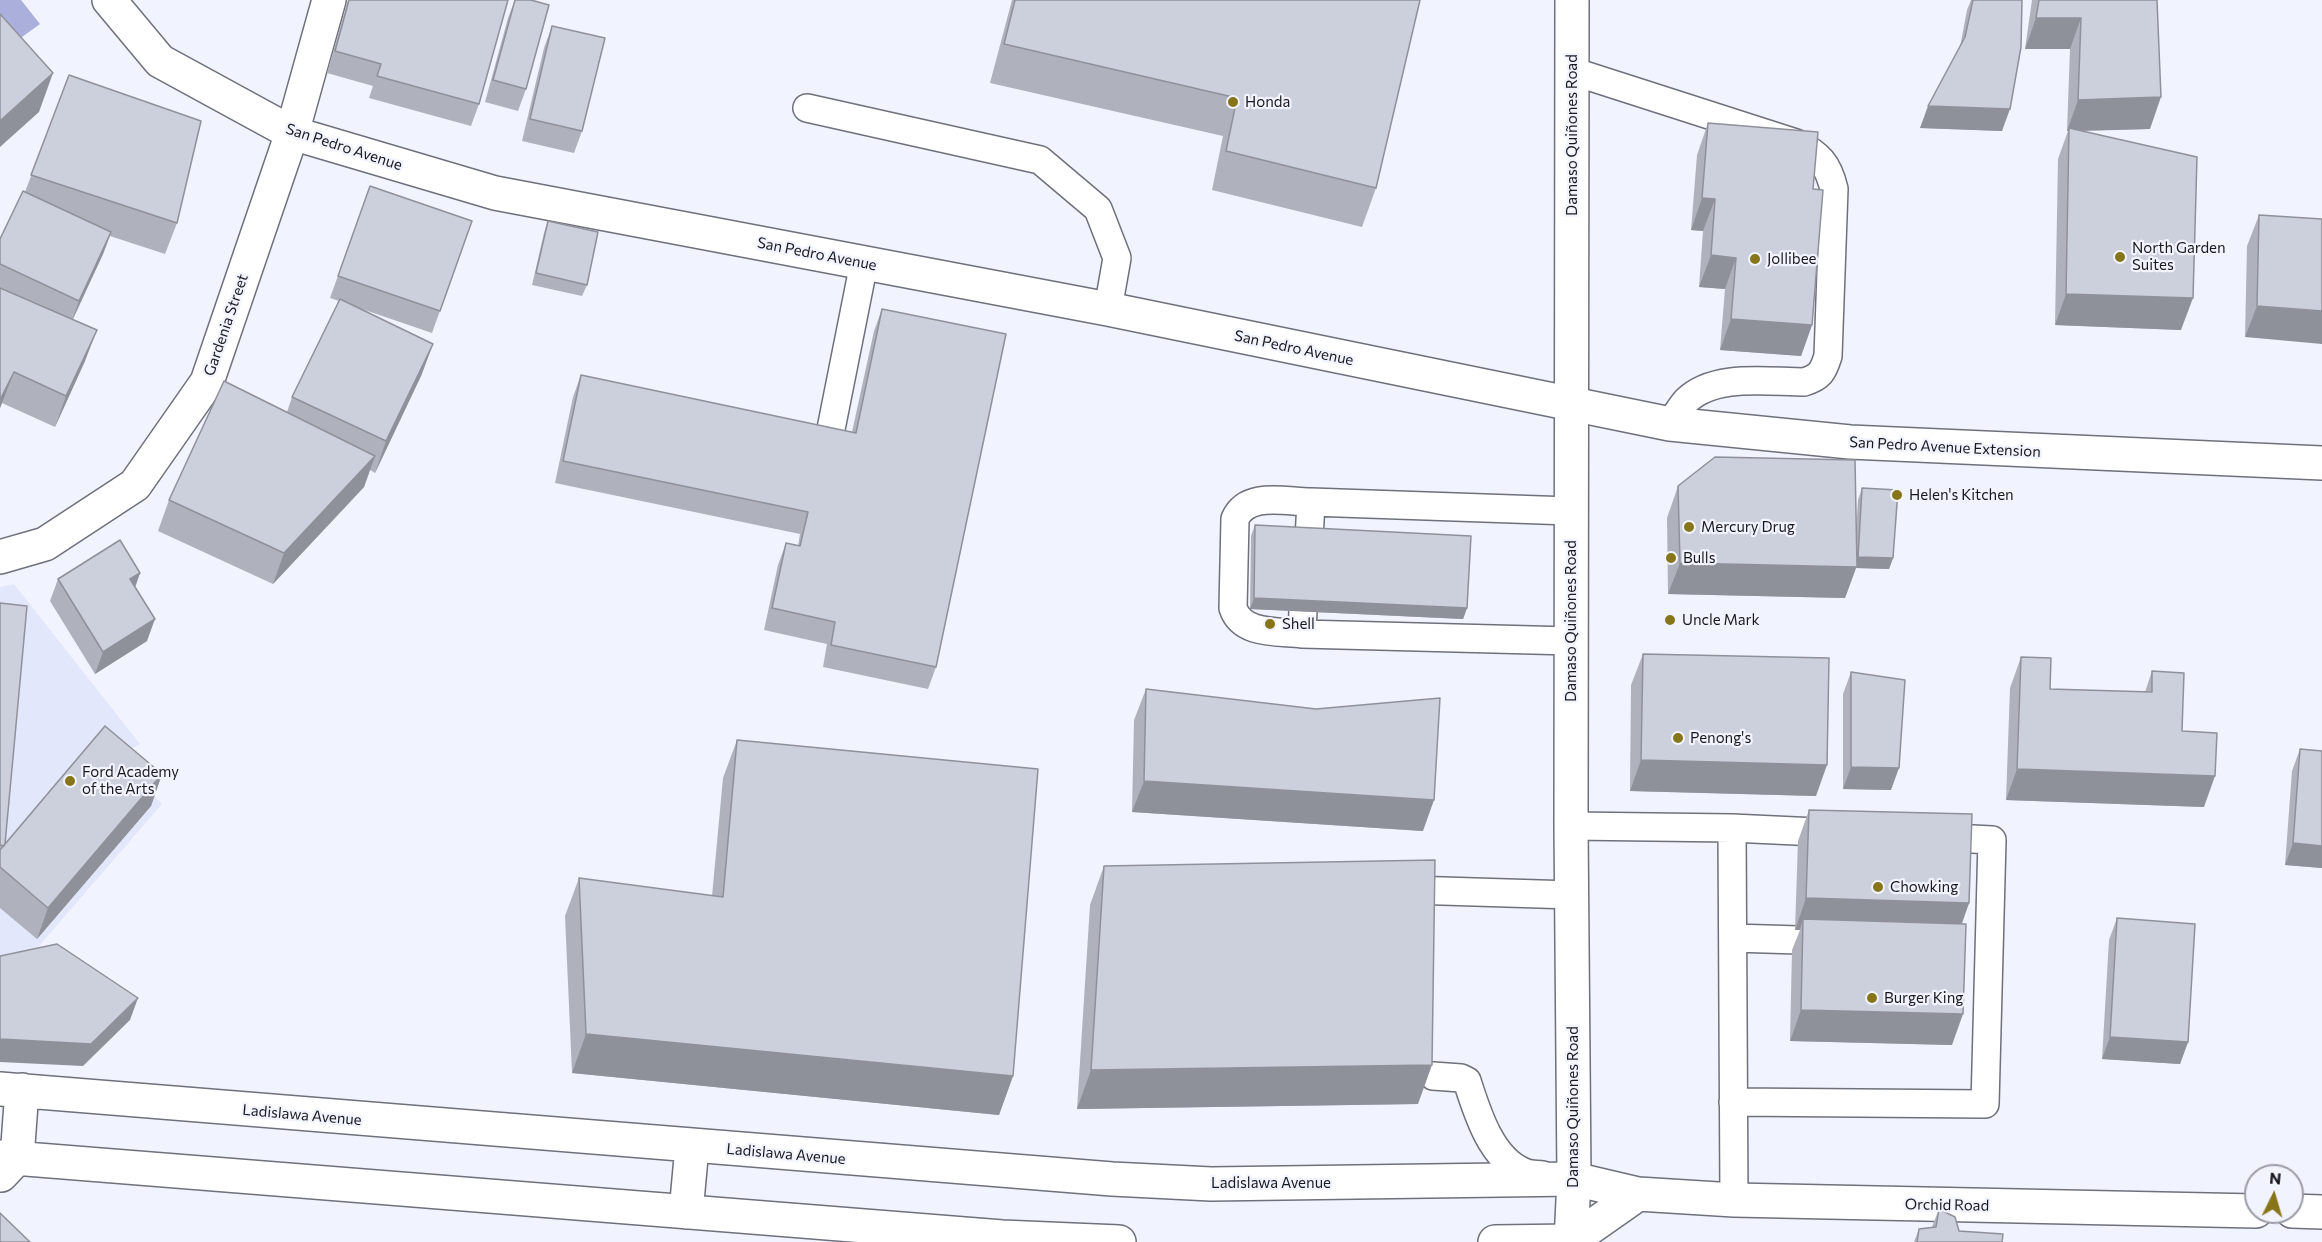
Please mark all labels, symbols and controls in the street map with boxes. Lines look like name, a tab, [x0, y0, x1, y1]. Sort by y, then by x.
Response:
street label: Damaso Quiñones Road	[1563, 54, 1581, 216]
place label: Honda	[1245, 93, 1290, 111]
marker: Honda	[1226, 95, 1240, 109]
street label: San Pedro Avenue	[283, 120, 405, 174]
street label: San Pedro Avenue	[756, 234, 878, 274]
place label: North Garden Suites	[2132, 239, 2226, 274]
place label: Jollibee	[1767, 250, 1816, 268]
marker: North Garden Suites	[2113, 250, 2127, 264]
marker: Jollibee	[1748, 252, 1762, 266]
street label: Gardenia Street	[200, 272, 252, 378]
street label: San Pedro Avenue	[1233, 327, 1355, 369]
street label: San Pedro Avenue Extension	[1849, 433, 2041, 461]
place label: Helen's Kitchen	[1909, 486, 2014, 504]
marker: Helen's Kitchen	[1890, 488, 1904, 502]
place label: Mercury Drug	[1701, 518, 1795, 536]
marker: Mercury Drug	[1682, 520, 1696, 534]
street label: Damaso Quiñones Road	[1562, 540, 1580, 702]
place label: Bulls	[1683, 549, 1716, 567]
marker: Bulls	[1664, 551, 1678, 565]
place label: Uncle Mark	[1682, 611, 1760, 629]
marker: Uncle Mark	[1663, 613, 1677, 627]
place label: Shell	[1282, 615, 1315, 633]
marker: Shell	[1263, 617, 1277, 631]
place label: Penong's	[1690, 729, 1751, 747]
marker: Penong's	[1671, 731, 1685, 745]
place label: Ford Academy of the Arts	[82, 763, 179, 798]
marker: Ford Academy of the Arts	[63, 774, 77, 788]
place label: Chowking	[1890, 878, 1958, 896]
marker: Chowking	[1871, 880, 1885, 894]
place label: Burger King	[1884, 989, 1963, 1007]
marker: Burger King	[1865, 991, 1879, 1005]
street label: Damaso Quiñones Road	[1564, 1026, 1582, 1188]
street label: Ladislawa Avenue	[242, 1101, 362, 1129]
street label: Ladislawa Avenue	[726, 1140, 846, 1168]
north arrow	[2244, 1164, 2304, 1224]
text: N	[2269, 1168, 2282, 1188]
street label: Ladislawa Avenue	[1211, 1174, 1331, 1192]
street label: Orchid Road	[1905, 1195, 1989, 1215]

